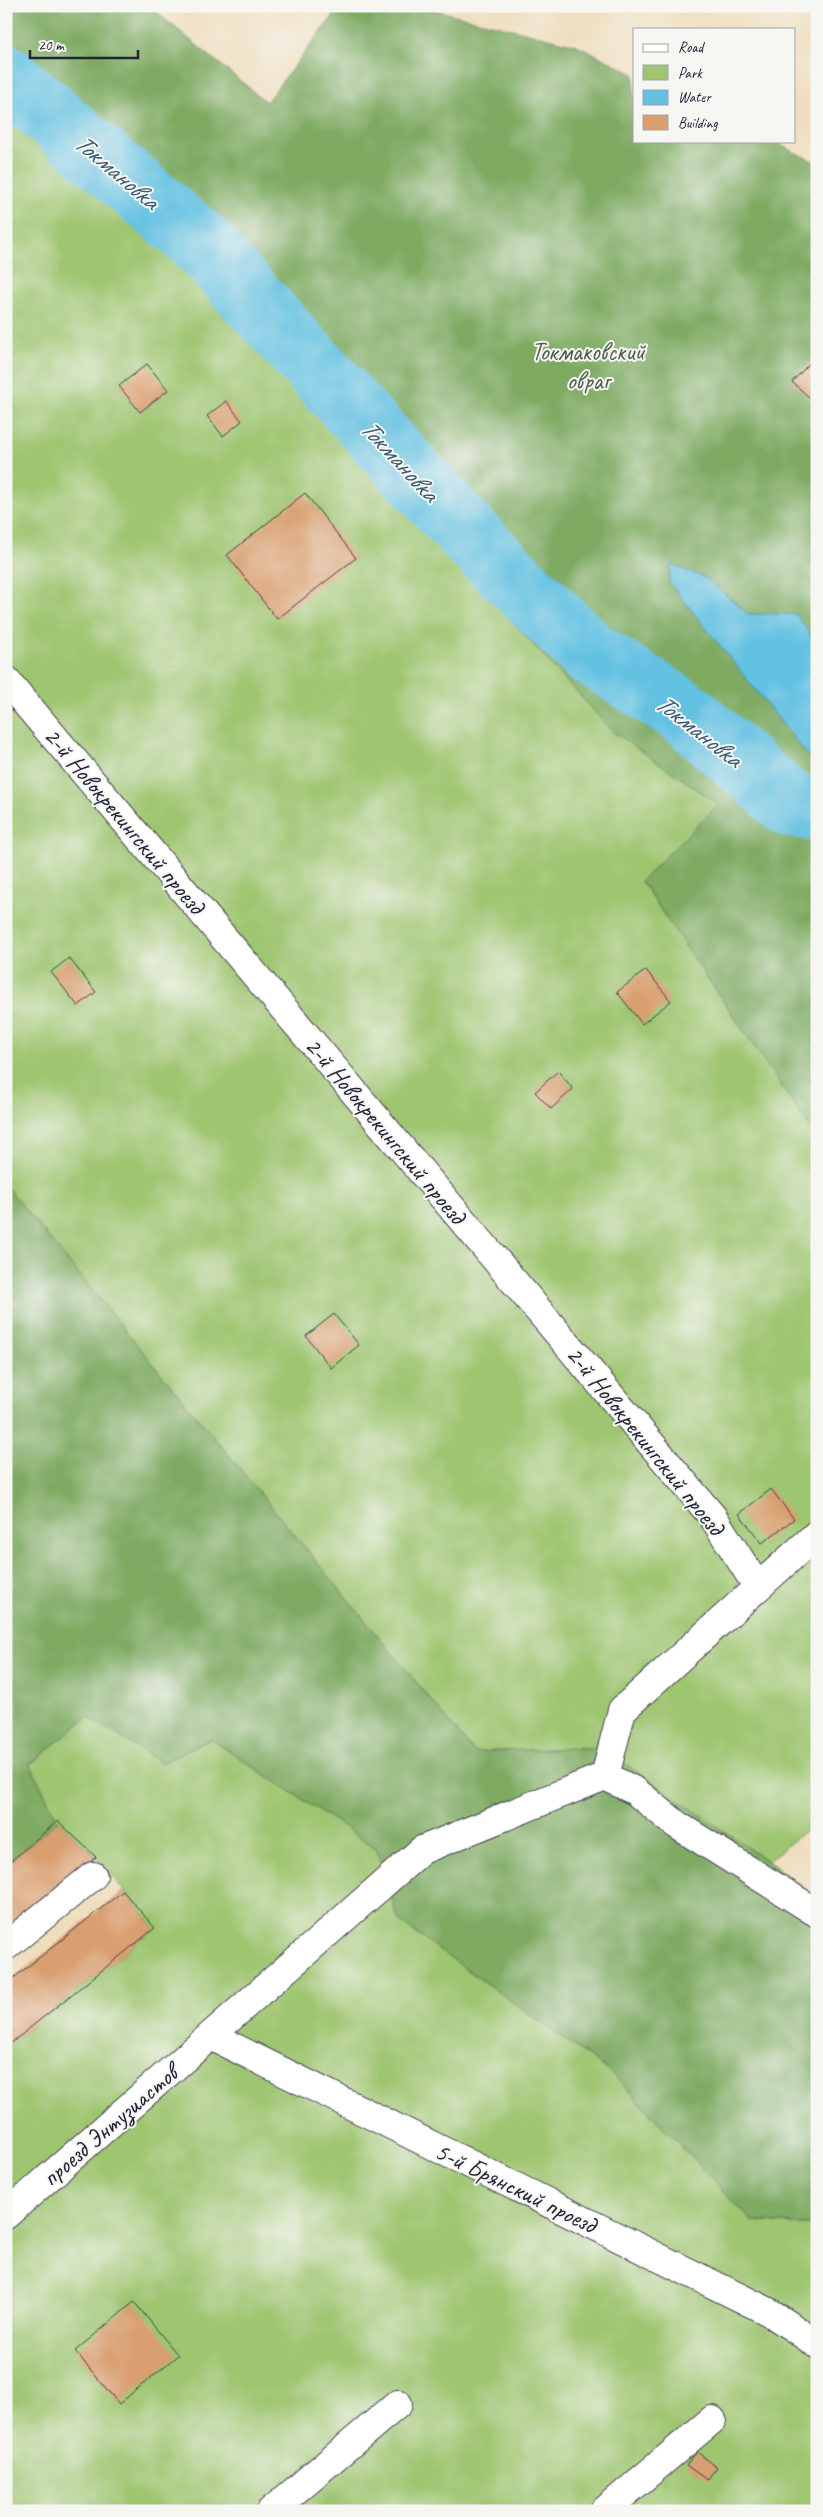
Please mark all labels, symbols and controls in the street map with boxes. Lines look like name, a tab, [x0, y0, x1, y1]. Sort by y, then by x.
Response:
scale bar	[30, 28, 138, 60]
legend	[633, 28, 796, 142]
text: 20 m	[38, 36, 65, 55]
text: Road	[678, 38, 705, 57]
text: Park	[678, 64, 703, 83]
text: Water	[678, 88, 712, 107]
text: Building	[678, 114, 718, 133]
water label: Токмановка	[67, 126, 168, 218]
park label: Токмаковский овраг	[531, 336, 646, 397]
water label: Токмановка	[353, 412, 448, 511]
water label: Токмановка	[649, 686, 751, 776]
street label: 2-й Новокрекингский проезд	[37, 721, 213, 922]
street label: 2-й Новокрекингский проезд	[298, 1031, 474, 1232]
street label: 2-й Новокрекингский проезд	[559, 1339, 733, 1544]
street label: проезд Энтузиастов	[35, 2054, 190, 2194]
street label: 5-й Брянский проезд	[430, 2135, 603, 2242]

